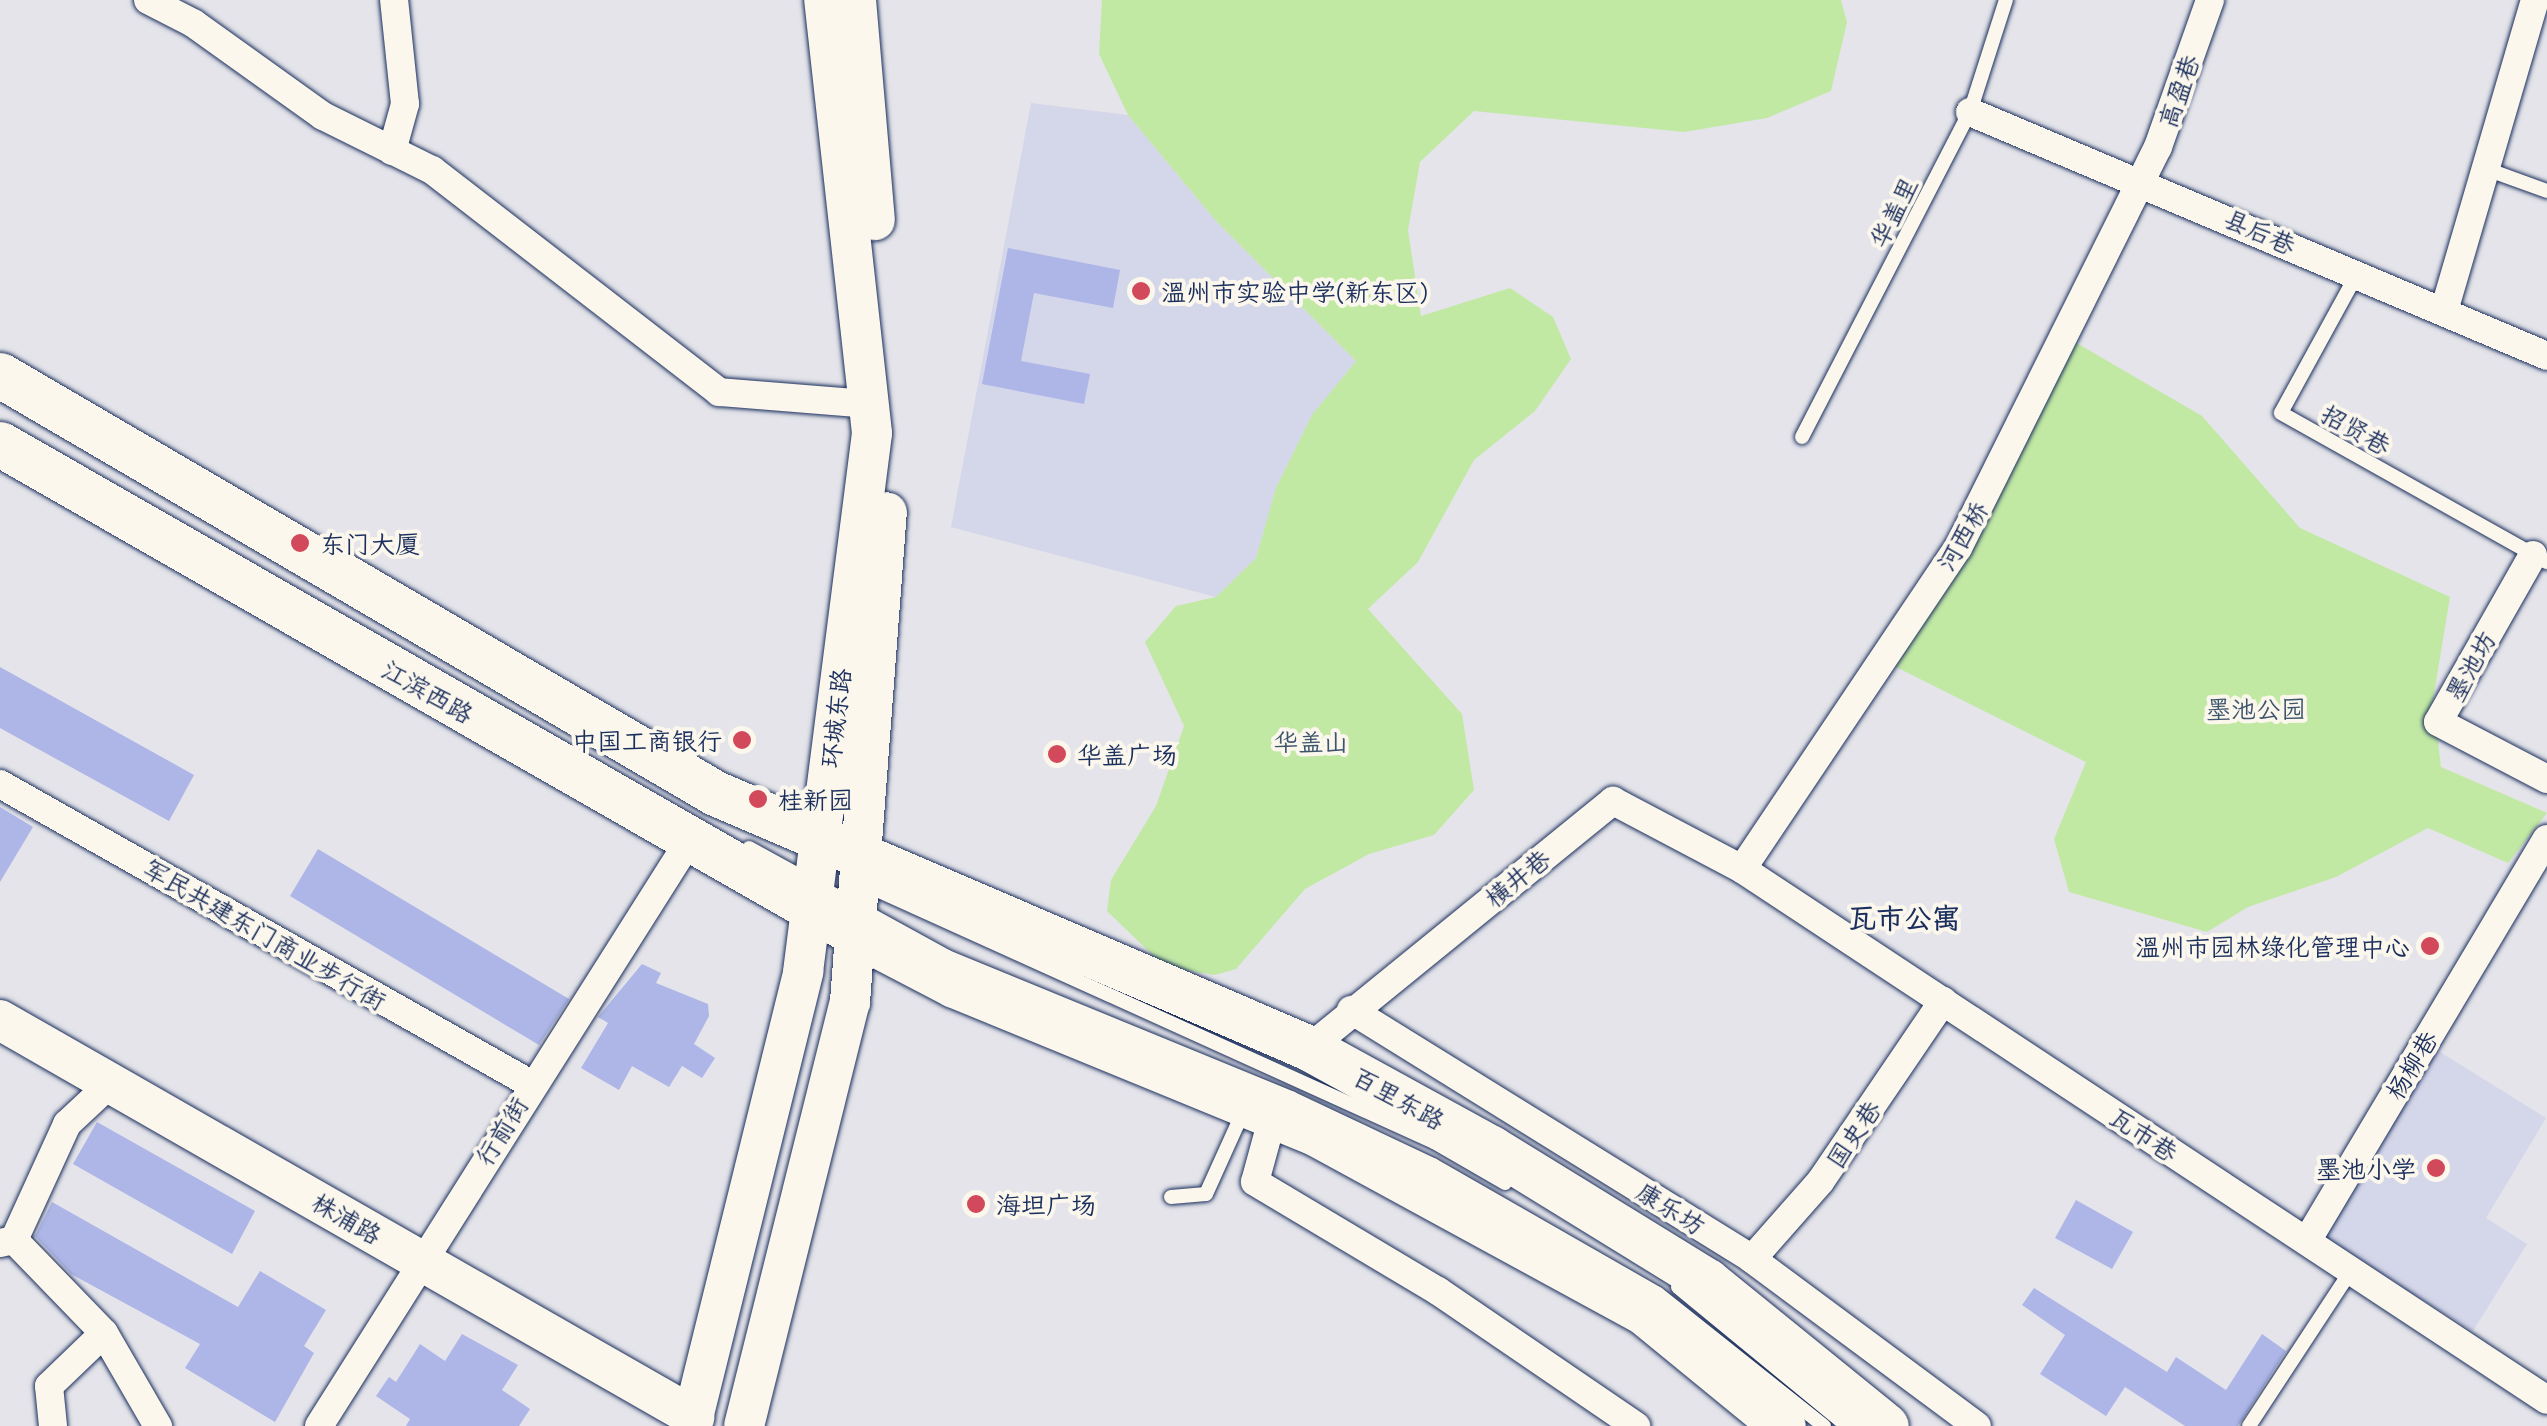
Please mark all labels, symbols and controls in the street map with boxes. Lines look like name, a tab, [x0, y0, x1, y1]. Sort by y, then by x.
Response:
street label: 高盈巷	[2152, 51, 2204, 131]
street label: 华盖里	[1863, 172, 1923, 252]
street label: 县后巷	[2220, 202, 2300, 260]
place label: 温州市实验中学(新东区)	[1161, 276, 1428, 306]
marker: 温州市实验中学(新东区)	[1130, 280, 1152, 302]
street label: 招贤巷	[2316, 398, 2396, 460]
street label: 河西桥	[1930, 496, 1994, 576]
place label: 东门大厦	[320, 528, 420, 558]
marker: 东门大厦	[289, 532, 311, 554]
street label: 墨池坊	[2439, 626, 2501, 706]
street label: 江滨西路	[377, 653, 479, 729]
street label: 环城东路	[814, 667, 856, 769]
park label: 墨池公园	[2206, 693, 2306, 723]
place label: 中国工商银行	[572, 725, 722, 755]
park label: 华盖山	[1274, 726, 1348, 756]
marker: 中国工商银行	[731, 729, 753, 751]
place label: 华盖广场	[1077, 739, 1177, 769]
marker: 华盖广场	[1046, 743, 1068, 765]
place label: 桂新园	[778, 784, 853, 814]
marker: 桂新园	[747, 788, 769, 810]
street label: 横井巷	[1478, 843, 1556, 913]
street label: 军民共建东门商业步行街	[138, 852, 392, 1016]
district label: 瓦市公寓	[1848, 900, 1960, 934]
place label: 温州市园林绿化管理中心	[2135, 931, 2410, 961]
marker: 温州市园林绿化管理中心	[2419, 935, 2441, 957]
street label: 杨柳巷	[2379, 1025, 2443, 1105]
street label: 百里东路	[1348, 1061, 1450, 1135]
street label: 行前街	[468, 1091, 534, 1171]
street label: 国史巷	[1820, 1095, 1886, 1173]
street label: 瓦市巷	[2104, 1101, 2184, 1167]
place label: 墨池小学	[2316, 1153, 2416, 1183]
marker: 墨池小学	[2425, 1157, 2447, 1179]
street label: 康乐坊	[1631, 1175, 1711, 1241]
street label: 株浦路	[307, 1186, 387, 1250]
place label: 海坦广场	[996, 1189, 1096, 1219]
marker: 海坦广场	[965, 1193, 987, 1215]

